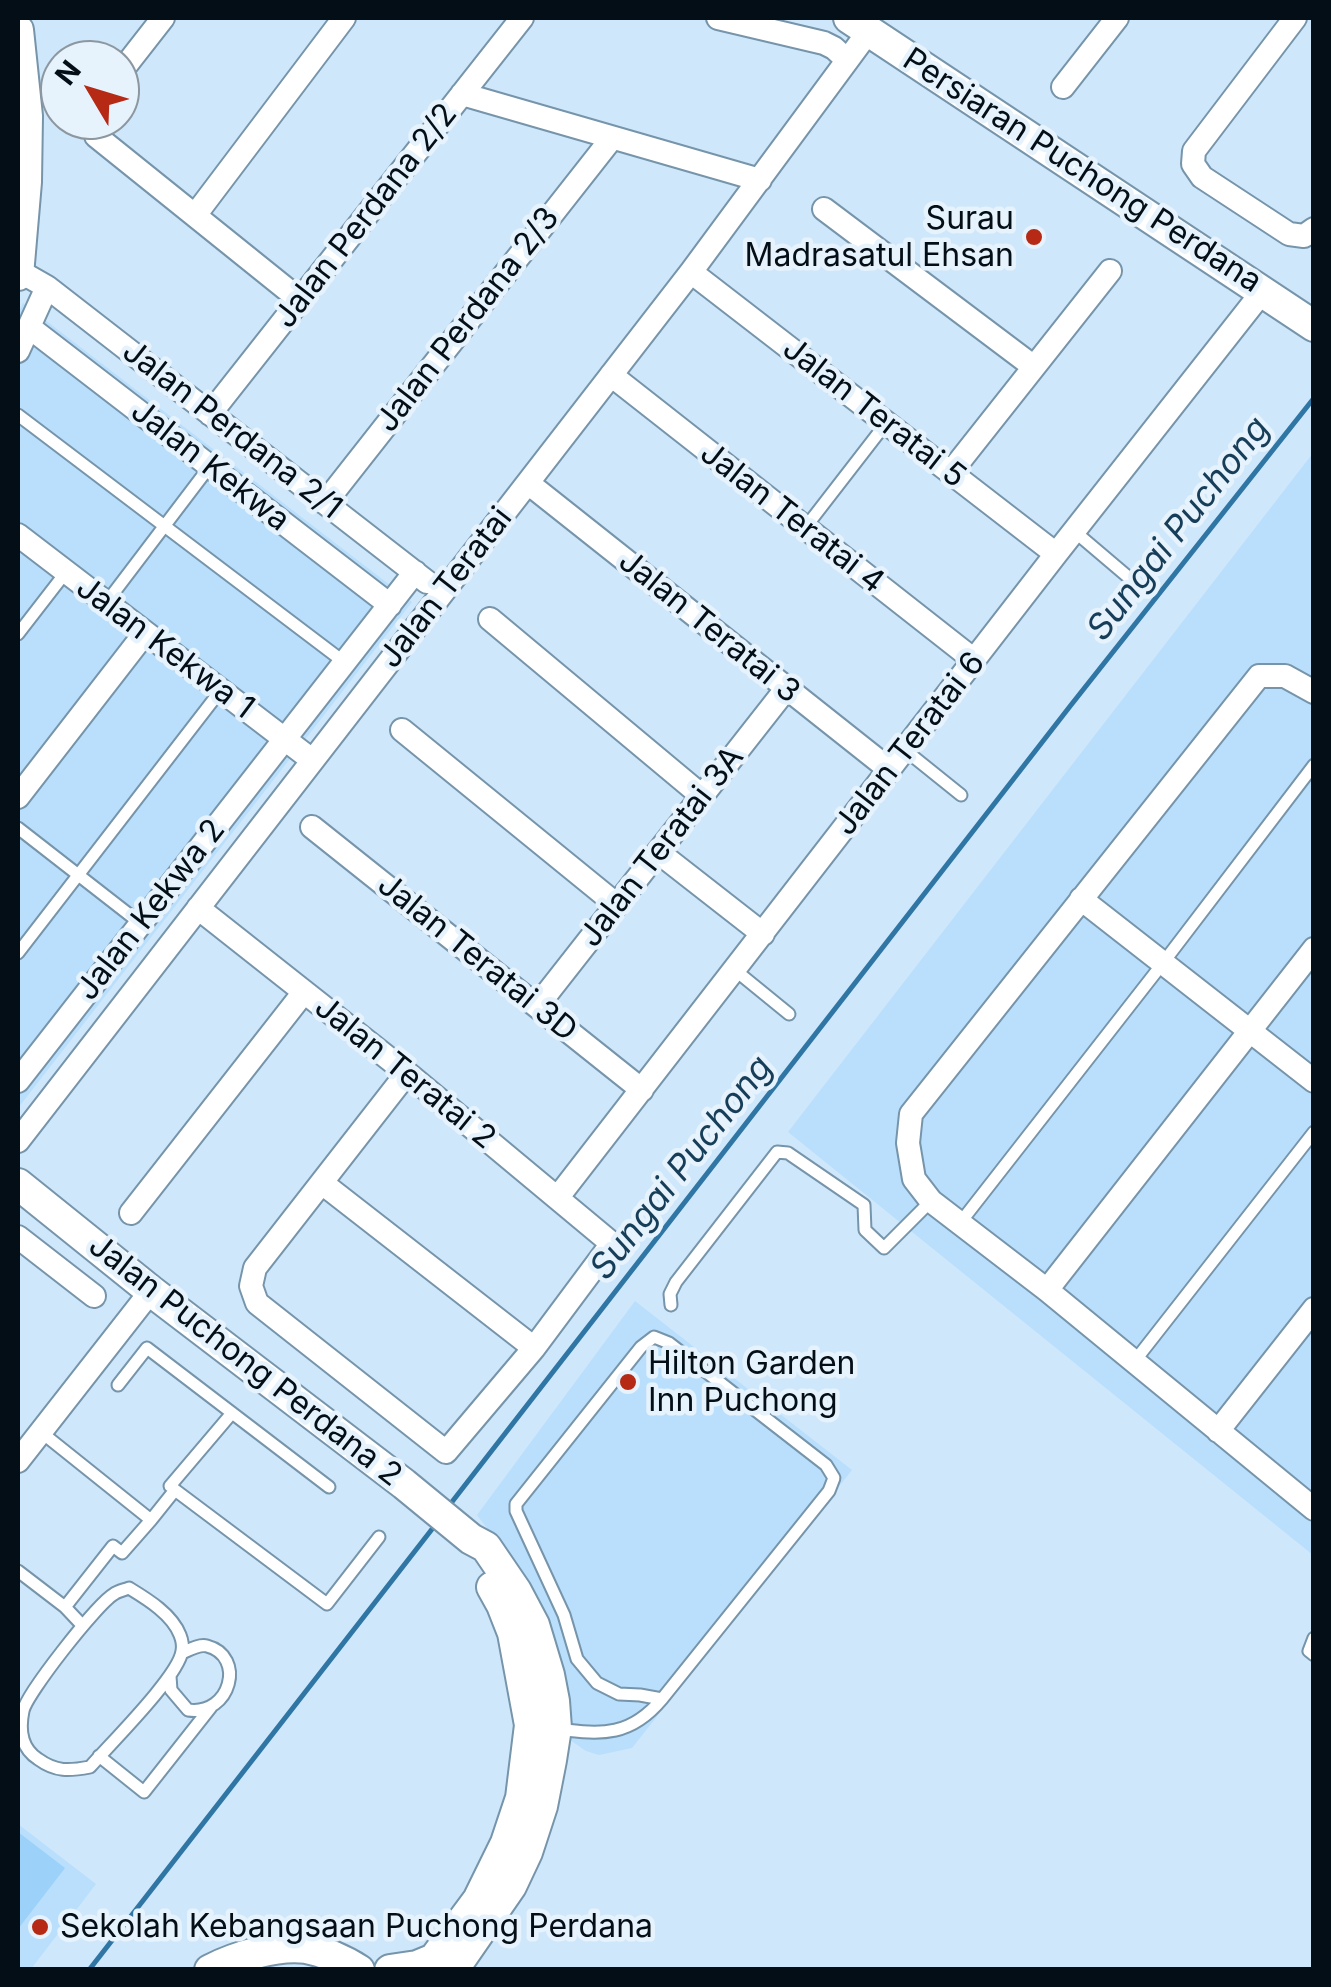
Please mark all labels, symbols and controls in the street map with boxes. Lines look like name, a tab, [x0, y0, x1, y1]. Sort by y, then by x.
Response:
north arrow	[40, 40, 140, 140]
street label: Persiaran Puchong Perdana	[896, 41, 1268, 301]
text: N	[48, 54, 88, 92]
street label: Jalan Perdana 2/2	[266, 96, 466, 336]
street label: Jalan Perdana 2/3	[368, 200, 568, 440]
place label: Surau Madrasatul Ehsan	[745, 200, 1014, 275]
marker: Surau Madrasatul Ehsan	[1023, 226, 1045, 248]
street label: Jalan Teratai 5	[775, 330, 973, 496]
street label: Jalan Perdana 2/1	[115, 332, 349, 528]
street label: Jalan Kekwa	[123, 392, 297, 540]
water label: Sungai Puchong	[1079, 409, 1279, 649]
street label: Jalan Teratai 4	[692, 434, 892, 602]
street label: Jalan Teratai	[371, 500, 521, 676]
street label: Jalan Teratai 3	[611, 542, 807, 712]
street label: Jalan Kekwa 1	[69, 569, 261, 727]
street label: Jalan Teratai 6	[827, 645, 993, 843]
street label: Jalan Teratai 3A	[572, 739, 752, 955]
street label: Jalan Kekwa 2	[68, 812, 234, 1008]
street label: Jalan Teratai 3D	[370, 866, 584, 1050]
street label: Jalan Teratai 2	[307, 988, 503, 1158]
water label: Sungai Puchong	[582, 1048, 782, 1288]
street label: Jalan Puchong Perdana 2	[81, 1227, 409, 1495]
place label: Hilton Garden Inn Puchong	[648, 1345, 856, 1420]
marker: Hilton Garden Inn Puchong	[617, 1371, 639, 1393]
place label: Sekolah Kebangsaan Puchong Perdana	[60, 1908, 653, 1946]
marker: Sekolah Kebangsaan Puchong Perdana	[29, 1916, 51, 1938]

